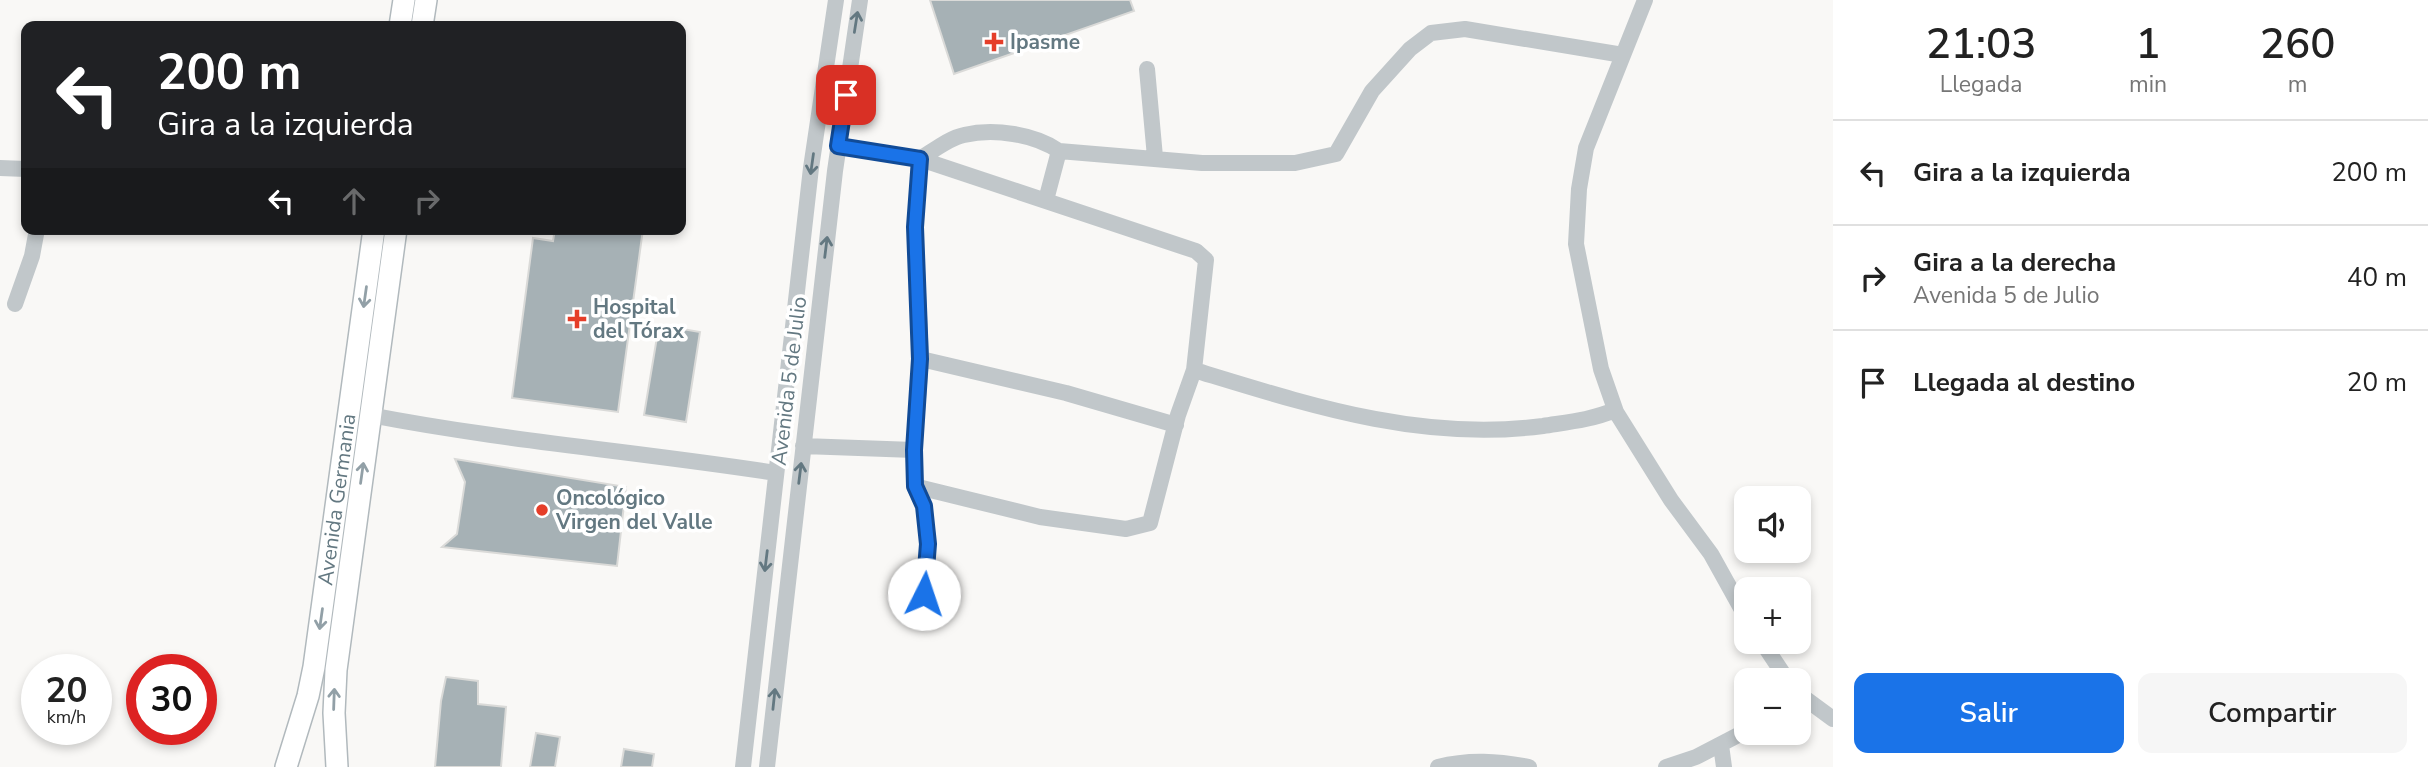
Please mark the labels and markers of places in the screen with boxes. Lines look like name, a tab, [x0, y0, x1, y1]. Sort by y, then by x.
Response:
place label: Ipasme	[1010, 28, 1080, 56]
marker: Ipasme	[984, 32, 1004, 52]
pin	[816, 65, 876, 125]
place label: Hospital del Tórax	[593, 293, 684, 345]
marker: Hospital del Tórax	[567, 309, 587, 329]
place label: Oncológico Virgen del Valle	[555, 484, 713, 536]
marker: Oncológico Virgen del Valle	[534, 502, 550, 518]

